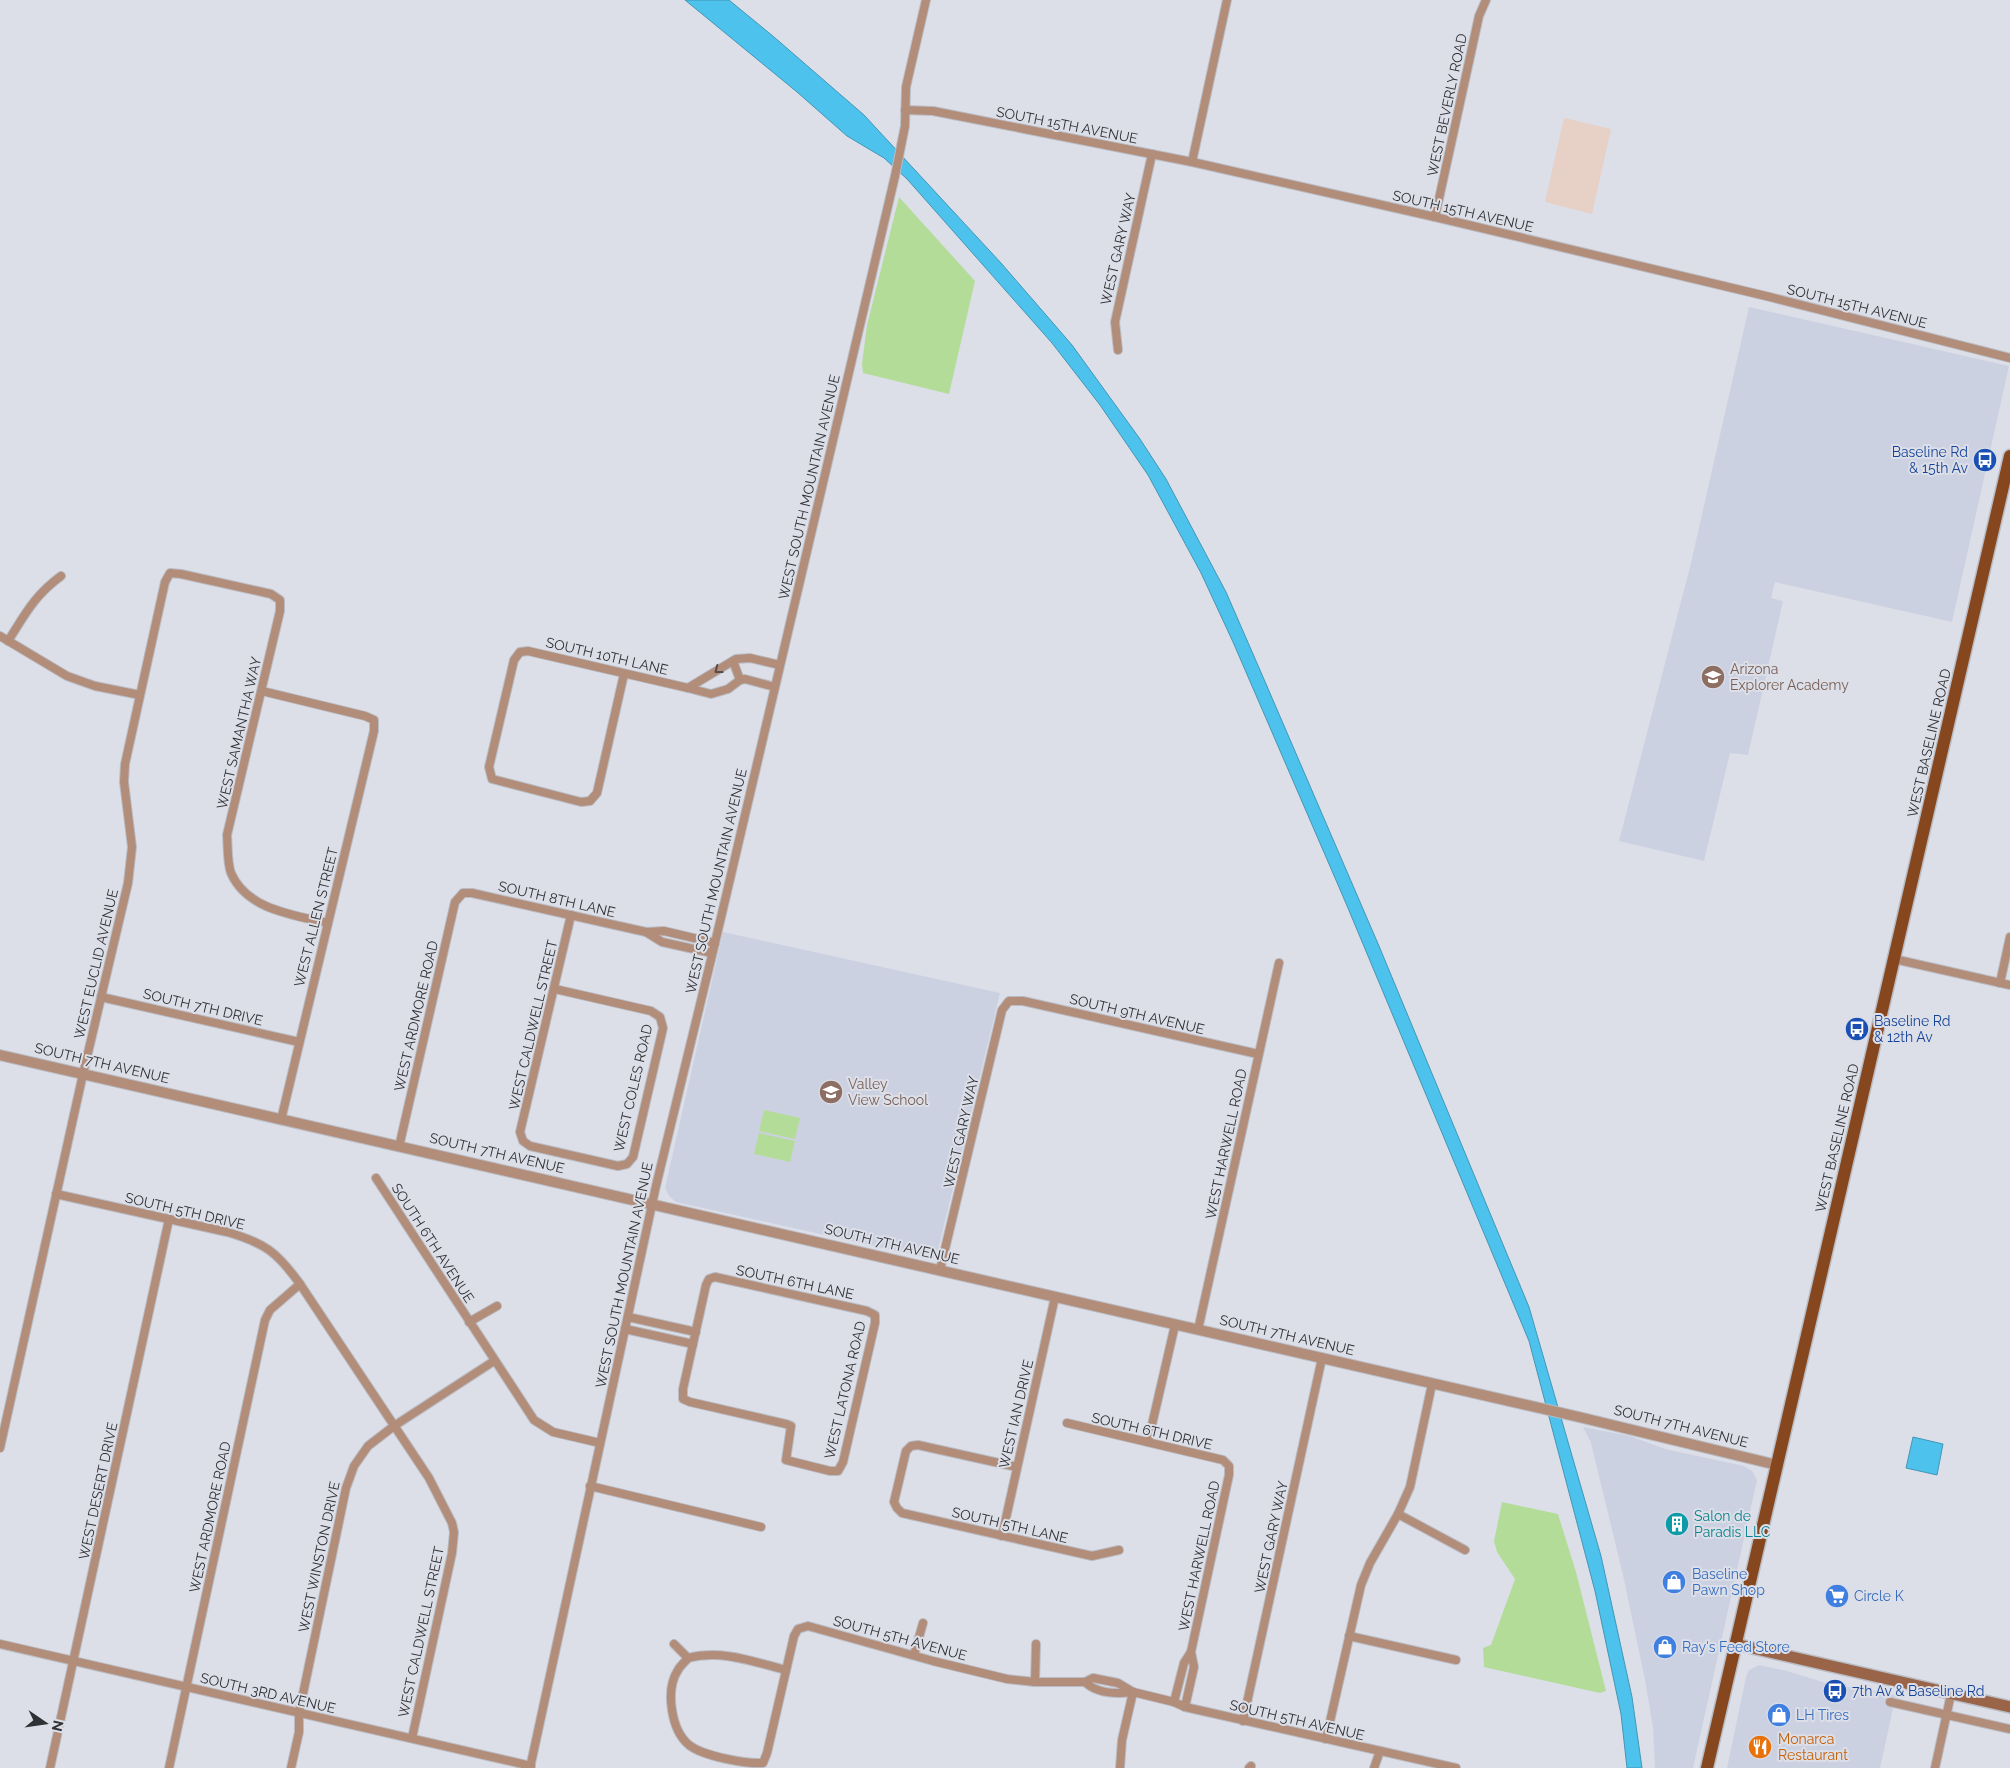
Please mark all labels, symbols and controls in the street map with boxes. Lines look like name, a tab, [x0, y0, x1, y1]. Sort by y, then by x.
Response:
street label: WEST BEVERLY ROAD	[1424, 32, 1470, 178]
street label: SOUTH 15TH AVENUE	[995, 103, 1139, 147]
street label: SOUTH 15TH AVENUE	[1391, 187, 1535, 235]
street label: WEST GARY WAY	[1097, 191, 1139, 307]
street label: SOUTH 15TH AVENUE	[1785, 281, 1929, 331]
street label: WEST SOUTH MOUNTAIN AVENUE	[775, 373, 843, 601]
place label: Baseline Rd & 15th Av	[1892, 444, 1969, 476]
bus stop icon: Baseline Rd & 15th Av	[1972, 447, 1998, 473]
street label: SOUTH 10TH LANE	[544, 634, 670, 678]
street label: WEST SAMANTHA WAY	[214, 655, 264, 811]
place label: Arizona Explorer Academy	[1730, 661, 1849, 693]
one-way arrow	[714, 664, 724, 673]
school or university icon: Arizona Explorer Academy	[1700, 664, 1726, 690]
street label: WEST BASELINE ROAD	[1904, 667, 1954, 819]
street label: WEST SOUTH MOUNTAIN AVENUE	[682, 767, 750, 995]
street label: WEST ALLEN STREET	[291, 845, 341, 988]
street label: SOUTH 8TH LANE	[497, 878, 617, 920]
street label: WEST EUCLID AVENUE	[71, 887, 121, 1041]
street label: WEST CALDWELL STREET	[506, 938, 561, 1112]
street label: WEST ARDMORE ROAD	[391, 939, 441, 1093]
street label: SOUTH 7TH DRIVE	[142, 985, 264, 1029]
street label: SOUTH 9TH AVENUE	[1068, 991, 1206, 1037]
place label: Baseline Rd & 12th Av	[1874, 1013, 1950, 1045]
bus stop icon: Baseline Rd & 12th Av	[1844, 1016, 1870, 1042]
street label: WEST COLES ROAD	[610, 1022, 656, 1154]
street label: SOUTH 7TH AVENUE	[33, 1040, 171, 1086]
street label: WEST BASELINE ROAD	[1812, 1062, 1862, 1214]
street label: WEST HARWELL ROAD	[1202, 1067, 1250, 1221]
street label: WEST GARY WAY	[940, 1074, 982, 1190]
place label: Valley View School	[848, 1076, 928, 1108]
school or university icon: Valley View School	[818, 1079, 844, 1105]
street label: SOUTH 7TH AVENUE	[428, 1130, 566, 1176]
street label: WEST SOUTH MOUNTAIN AVENUE	[592, 1161, 656, 1389]
street label: SOUTH 6TH AVENUE	[388, 1180, 478, 1306]
street label: SOUTH 5TH DRIVE	[124, 1189, 246, 1233]
street label: SOUTH 7TH AVENUE	[823, 1221, 961, 1267]
street label: SOUTH 6TH LANE	[735, 1262, 855, 1302]
street label: SOUTH 7TH AVENUE	[1218, 1312, 1356, 1358]
street label: WEST LATONA ROAD	[821, 1320, 869, 1460]
street label: WEST IAN DRIVE	[996, 1358, 1036, 1470]
street label: SOUTH 7TH AVENUE	[1612, 1402, 1750, 1450]
street label: SOUTH 6TH DRIVE	[1090, 1409, 1214, 1453]
street label: WEST DESERT DRIVE	[76, 1421, 120, 1561]
street label: WEST ARDMORE ROAD	[186, 1440, 234, 1594]
street label: WEST HARWELL ROAD	[1175, 1479, 1223, 1633]
street label: WEST GARY WAY	[1251, 1479, 1291, 1595]
street label: WEST WINSTON DRIVE	[295, 1480, 343, 1634]
street label: SOUTH 5TH LANE	[950, 1504, 1070, 1546]
place label: Salon de Paradis LLC	[1694, 1508, 1771, 1540]
building icon: Salon de Paradis LLC	[1664, 1511, 1690, 1537]
street label: WEST CALDWELL STREET	[395, 1545, 447, 1719]
place label: Baseline Pawn Shop	[1692, 1566, 1765, 1598]
shop icon: Baseline Pawn Shop	[1661, 1569, 1687, 1595]
supermarket icon: Circle K	[1824, 1583, 1850, 1609]
place label: Circle K	[1854, 1588, 1904, 1604]
street label: SOUTH 5TH AVENUE	[831, 1612, 969, 1664]
shop icon: Ray's Feed Store	[1652, 1634, 1678, 1660]
place label: Ray's Feed Store	[1682, 1639, 1790, 1655]
street label: SOUTH 3RD AVENUE	[199, 1670, 337, 1716]
bus stop icon: 7th Av & Baseline Rd	[1822, 1678, 1848, 1704]
place label: 7th Av & Baseline Rd	[1852, 1683, 1984, 1699]
street label: SOUTH 5TH AVENUE	[1228, 1697, 1366, 1743]
north arrow	[20, 1698, 70, 1748]
shop icon: LH Tires	[1766, 1702, 1792, 1728]
place label: LH Tires	[1796, 1707, 1849, 1723]
text: N	[49, 1719, 67, 1733]
place label: Monarca Restaurant	[1778, 1731, 1848, 1763]
restaurant icon: Monarca Restaurant	[1747, 1734, 1773, 1760]

